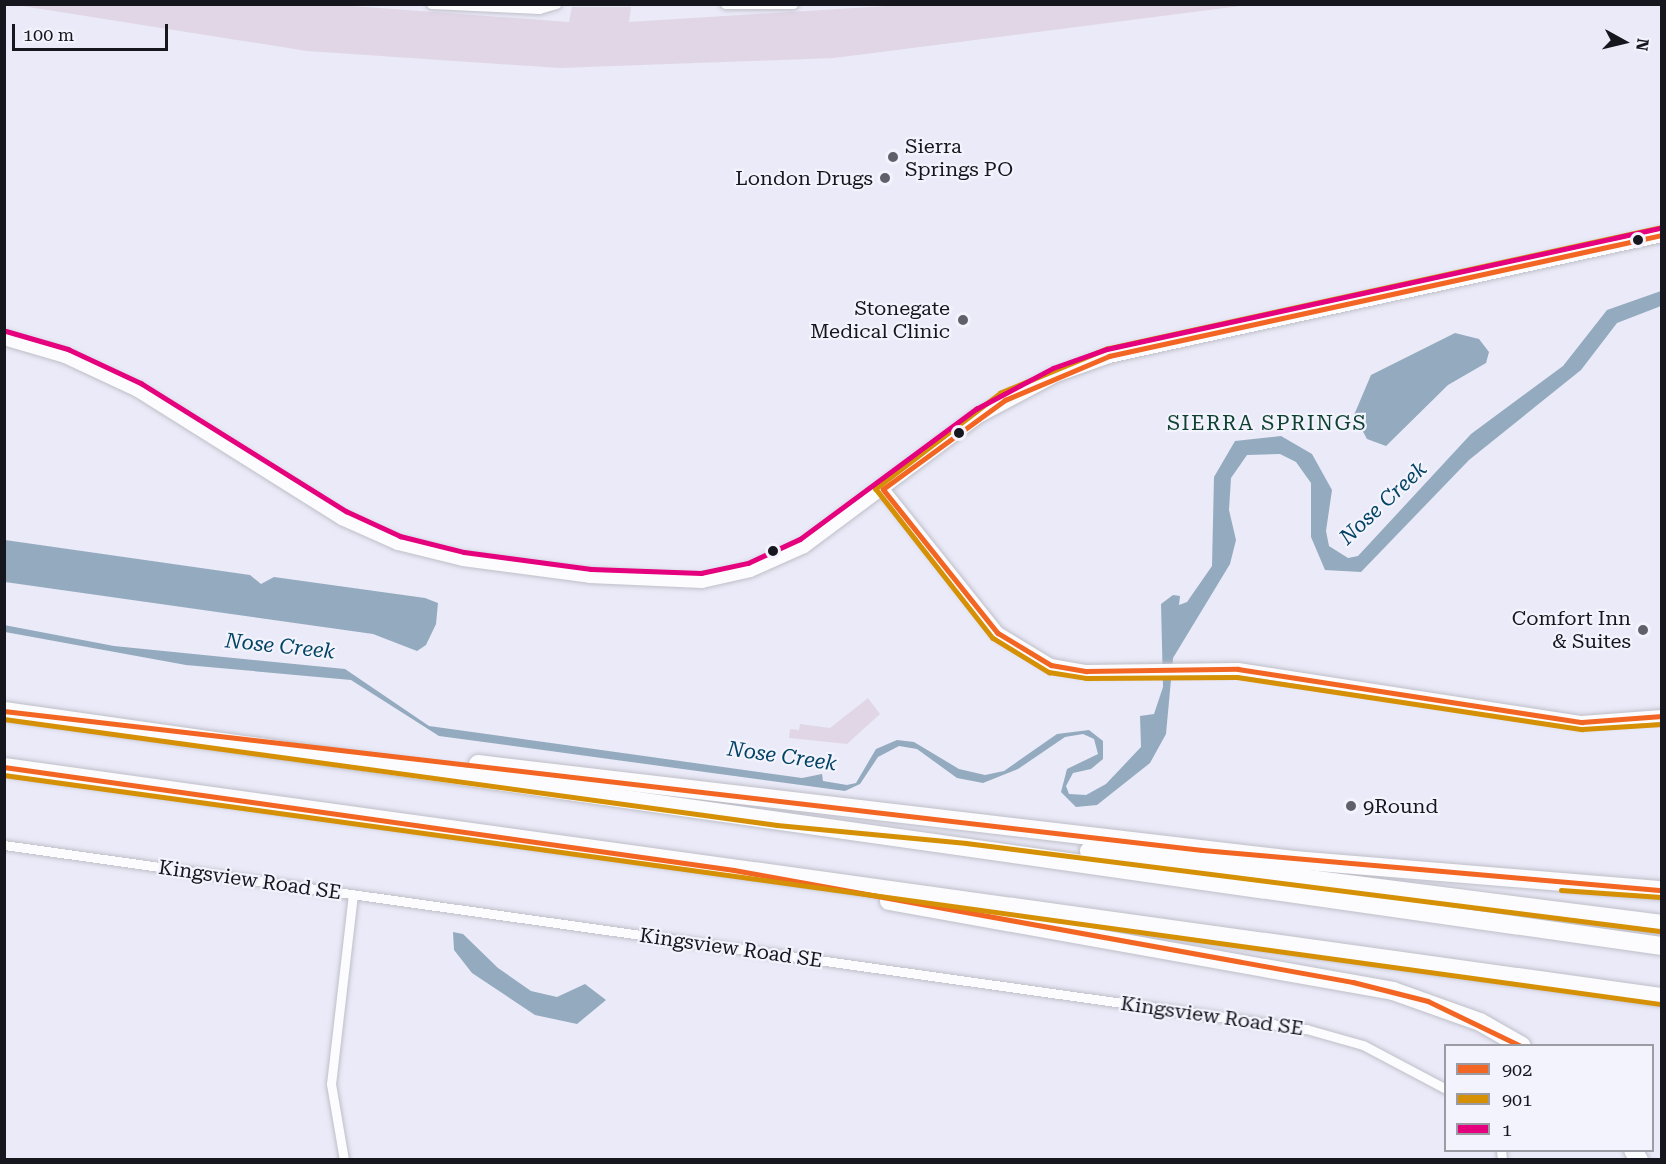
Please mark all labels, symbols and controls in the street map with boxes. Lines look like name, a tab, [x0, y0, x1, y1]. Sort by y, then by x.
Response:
scale bar	[15, 12, 171, 50]
north arrow	[1594, 12, 1654, 72]
text: 100 m	[23, 24, 74, 45]
text: N	[1632, 37, 1653, 52]
place label: Sierra Springs PO	[905, 134, 1013, 181]
marker: Sierra Springs PO	[886, 150, 900, 164]
place label: London Drugs	[735, 166, 873, 190]
marker: London Drugs	[878, 171, 892, 185]
unlabelled marker	[1632, 234, 1644, 246]
place label: Stonegate Medical Clinic	[810, 296, 950, 343]
marker: Stonegate Medical Clinic	[954, 311, 972, 329]
district label: SIERRA SPRINGS	[1167, 410, 1367, 436]
unlabelled marker	[953, 427, 965, 439]
water label: Nose Creek	[1334, 456, 1432, 550]
unlabelled marker	[767, 545, 779, 557]
place label: Comfort Inn & Suites	[1512, 606, 1631, 653]
marker: Comfort Inn & Suites	[1636, 623, 1650, 637]
water label: Nose Creek	[224, 628, 336, 664]
water label: Nose Creek	[726, 736, 838, 776]
place label: 9Round	[1363, 794, 1438, 818]
marker: 9Round	[1344, 799, 1358, 813]
street label: Kingsview Road SE	[157, 855, 343, 905]
street label: Kingsview Road SE	[638, 923, 824, 973]
street label: Kingsview Road SE	[1119, 991, 1305, 1041]
legend	[1444, 1044, 1654, 1152]
text: 902	[1502, 1059, 1532, 1080]
text: 901	[1502, 1089, 1532, 1110]
text: 1	[1502, 1119, 1512, 1140]

